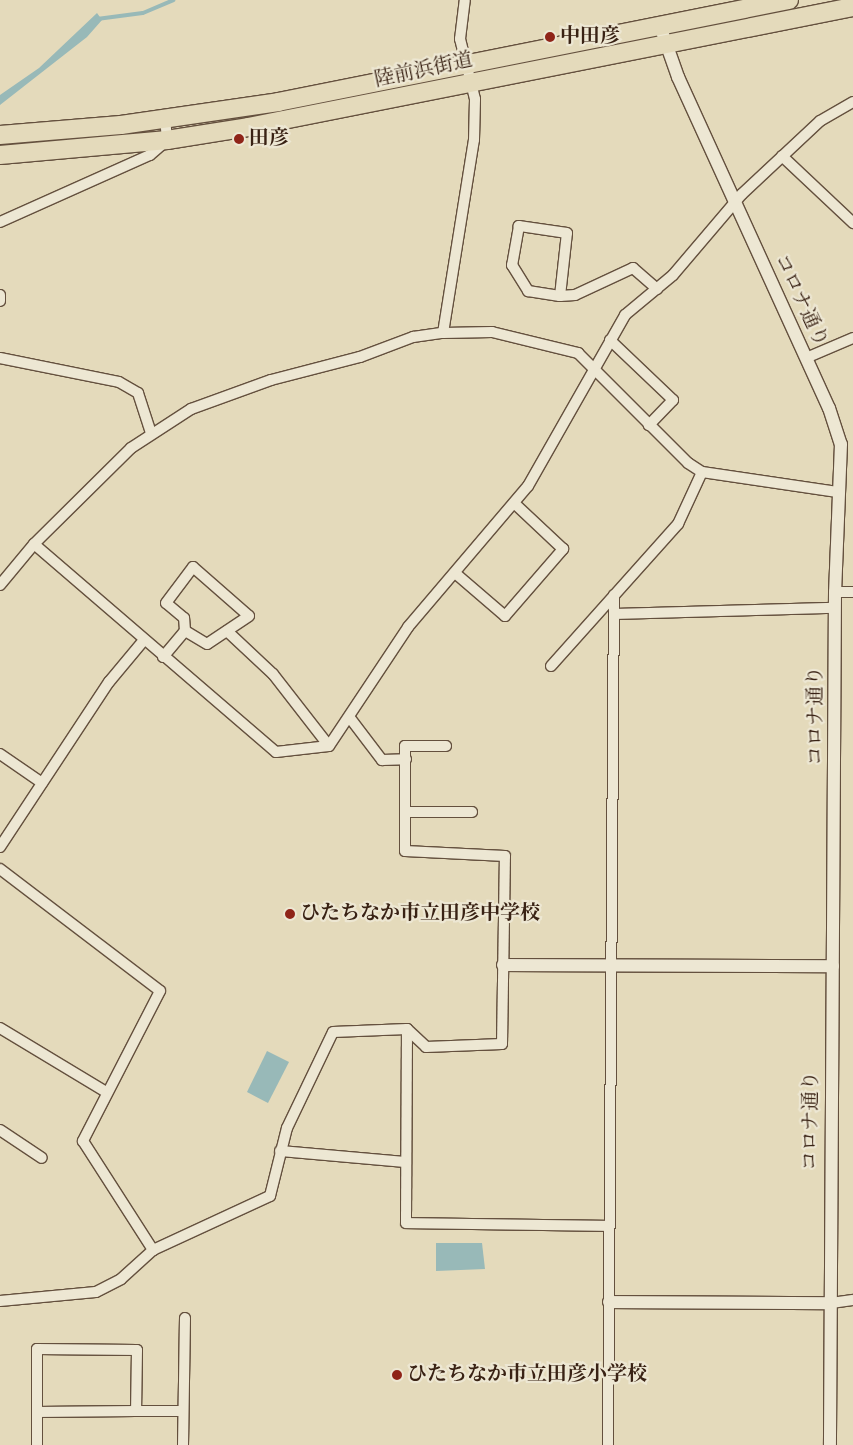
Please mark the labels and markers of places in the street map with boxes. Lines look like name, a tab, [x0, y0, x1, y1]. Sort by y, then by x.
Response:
place label: 中田彦	[560, 25, 620, 49]
marker: 中田彦	[544, 31, 556, 43]
place label: 田彦	[249, 127, 289, 151]
marker: 田彦	[233, 133, 245, 145]
place label: ひたちなか市立田彦中学校	[300, 902, 540, 926]
marker: ひたちなか市立田彦中学校	[284, 908, 296, 920]
place label: ひたちなか市立田彦小学校	[407, 1363, 647, 1387]
marker: ひたちなか市立田彦小学校	[391, 1369, 403, 1381]

